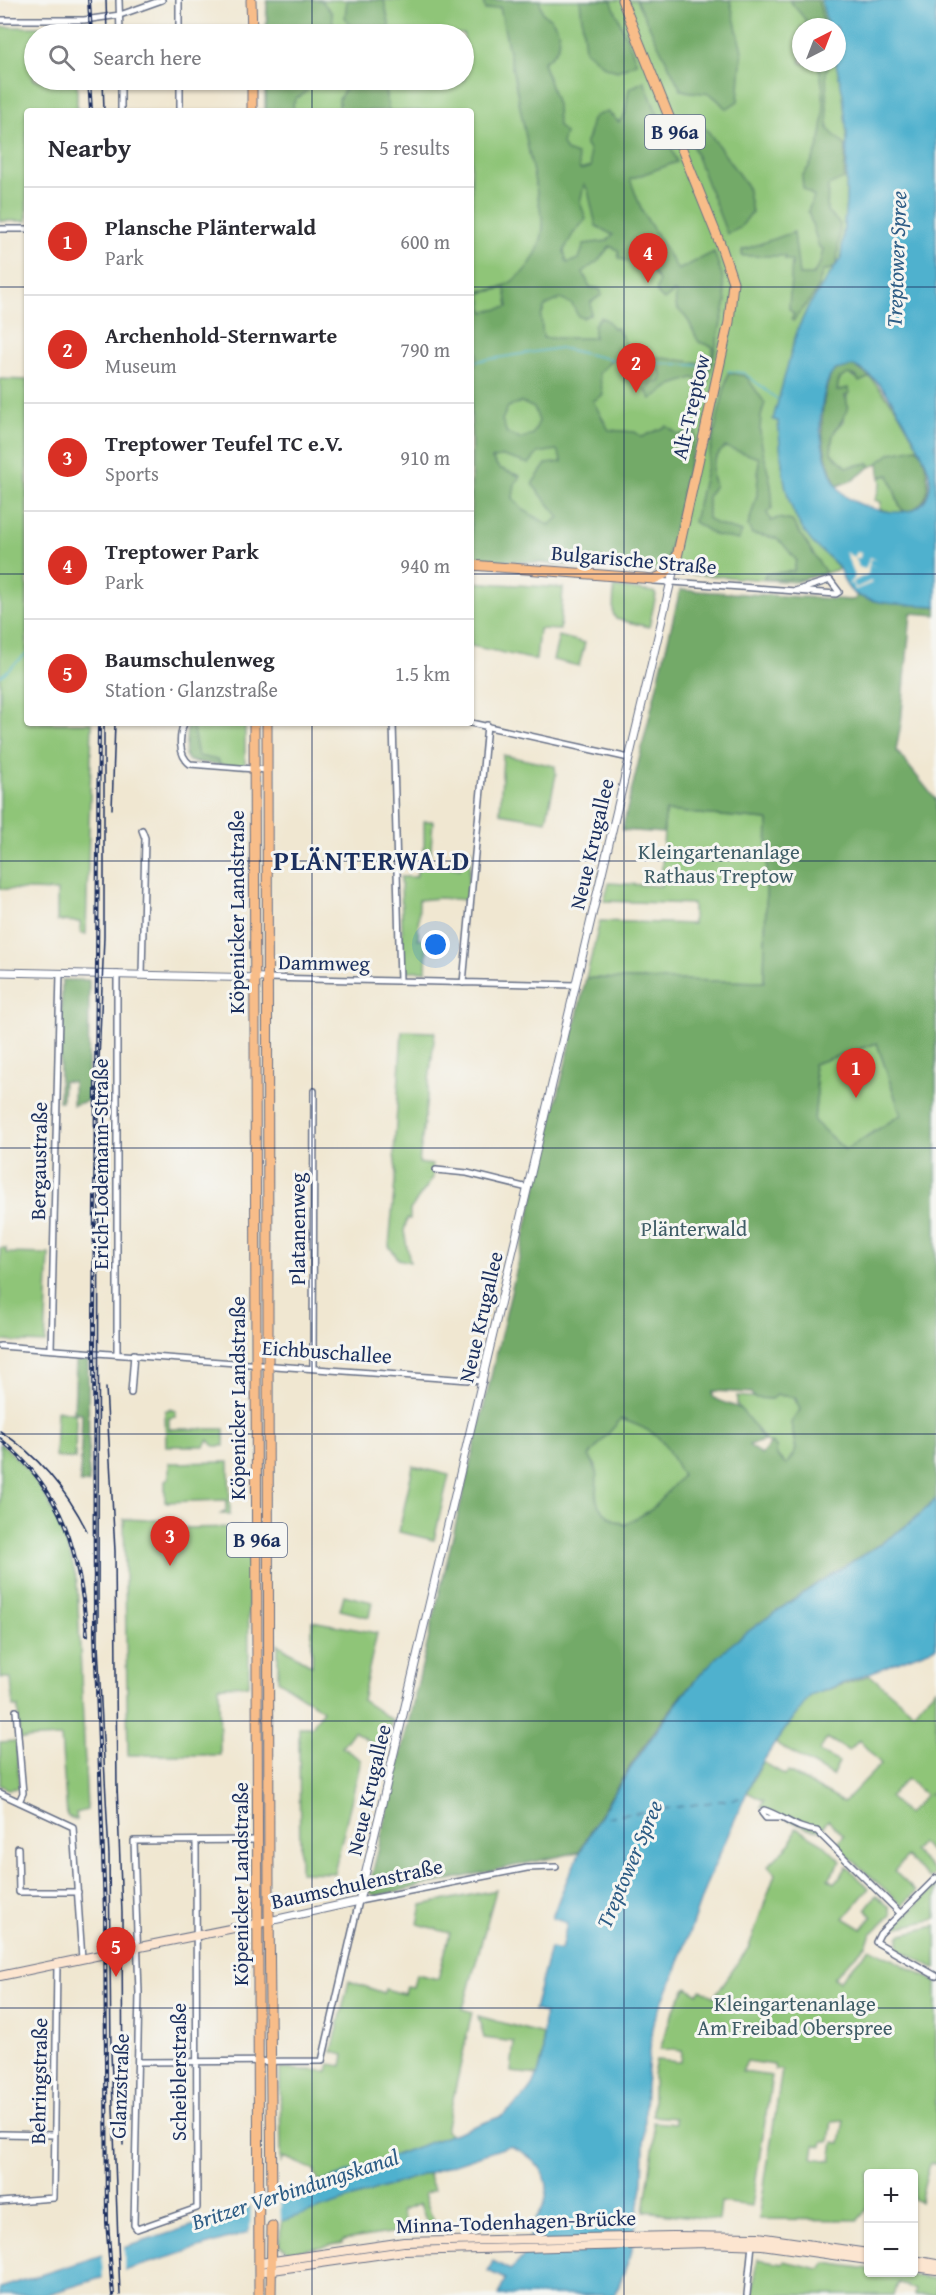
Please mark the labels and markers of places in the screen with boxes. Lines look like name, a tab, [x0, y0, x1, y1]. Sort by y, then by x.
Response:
pin: 4	[628, 234, 668, 283]
pin: 2	[616, 344, 656, 393]
pin: 1	[836, 1048, 876, 1098]
pin: 3	[150, 1516, 190, 1566]
pin: 5	[96, 1928, 136, 1977]

